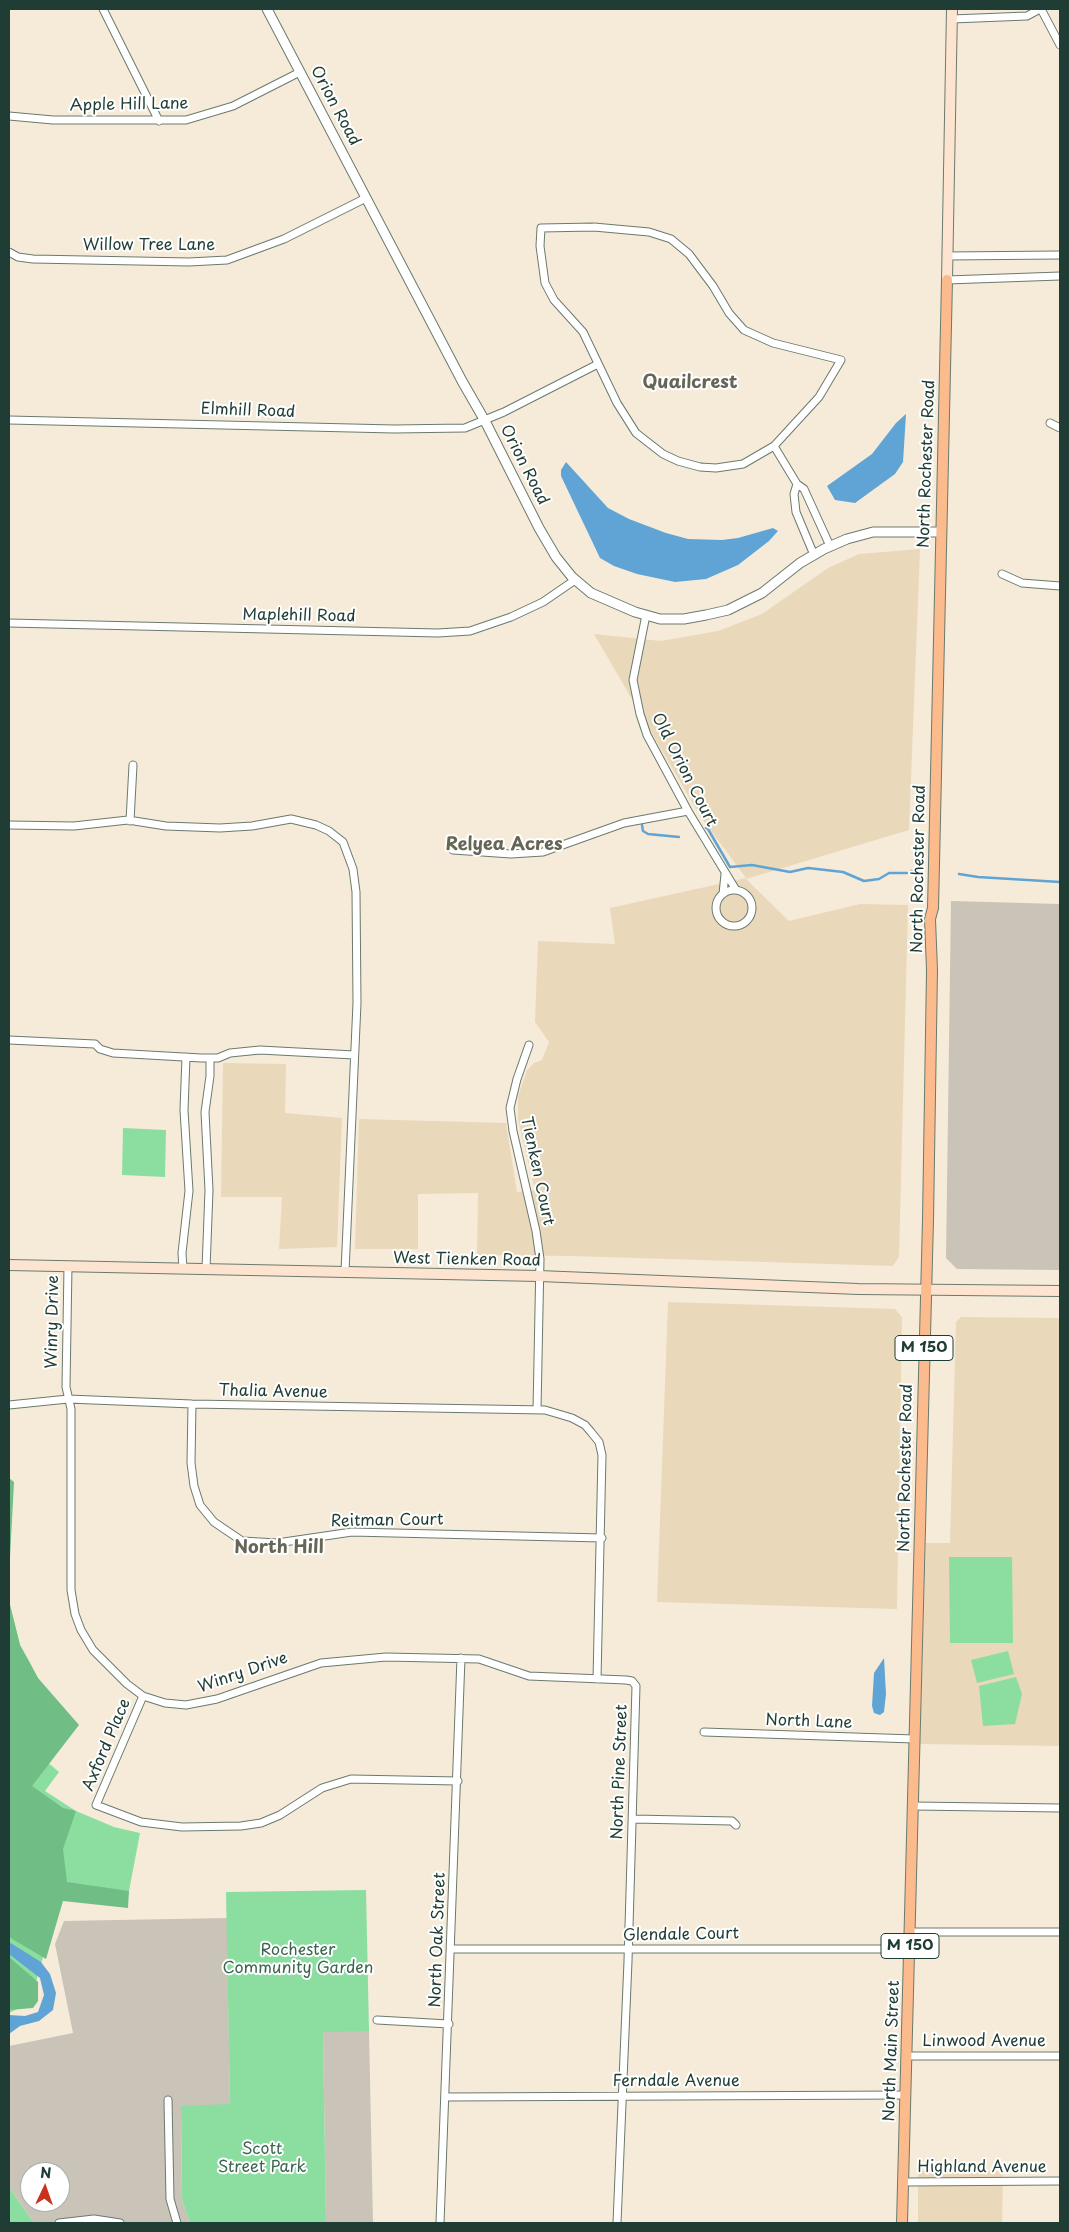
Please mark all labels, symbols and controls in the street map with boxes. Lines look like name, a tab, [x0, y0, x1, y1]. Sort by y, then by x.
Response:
street label: Orion Road	[306, 63, 364, 149]
street label: Apple Hill Lane	[69, 94, 189, 116]
street label: Willow Tree Lane	[83, 236, 215, 256]
district label: Quailcrest	[643, 372, 737, 394]
street label: North Rochester Road	[914, 379, 940, 549]
street label: Elmhill Road	[200, 400, 296, 422]
street label: Orion Road	[496, 422, 552, 508]
street label: Maplehill Road	[242, 605, 356, 627]
street label: Old Orion Court	[647, 710, 721, 830]
street label: North Rochester Road	[908, 785, 930, 953]
district label: Relyea Acres	[446, 834, 562, 856]
street label: Tienken Court	[516, 1115, 558, 1227]
street label: West Tienken Road	[393, 1249, 541, 1271]
street label: Winry Drive	[43, 1275, 63, 1369]
road number: M 150	[895, 1336, 953, 1360]
street label: Thalia Avenue	[218, 1381, 328, 1403]
street label: North Rochester Road	[895, 1384, 917, 1552]
street label: Reitman Court	[330, 1510, 444, 1532]
district label: North Hill	[234, 1537, 324, 1559]
street label: Winry Drive	[196, 1649, 290, 1697]
street label: Axford Place	[79, 1696, 135, 1794]
street label: North Pine Street	[608, 1704, 632, 1840]
street label: North Lane	[765, 1711, 853, 1733]
street label: North Oak Street	[426, 1872, 450, 2008]
street label: Glendale Court	[623, 1924, 739, 1946]
road number: M 150	[881, 1934, 939, 1958]
park label: Rochester Community Garden	[223, 1941, 373, 1979]
street label: North Main Street	[880, 1980, 904, 2122]
street label: Linwood Avenue	[922, 2032, 1046, 2052]
street label: Ferndale Avenue	[612, 2072, 740, 2092]
park label: Scott Street Park	[218, 2140, 306, 2178]
street label: Highland Avenue	[917, 2158, 1047, 2178]
north arrow	[20, 2162, 70, 2212]
text: N	[40, 2162, 52, 2183]

